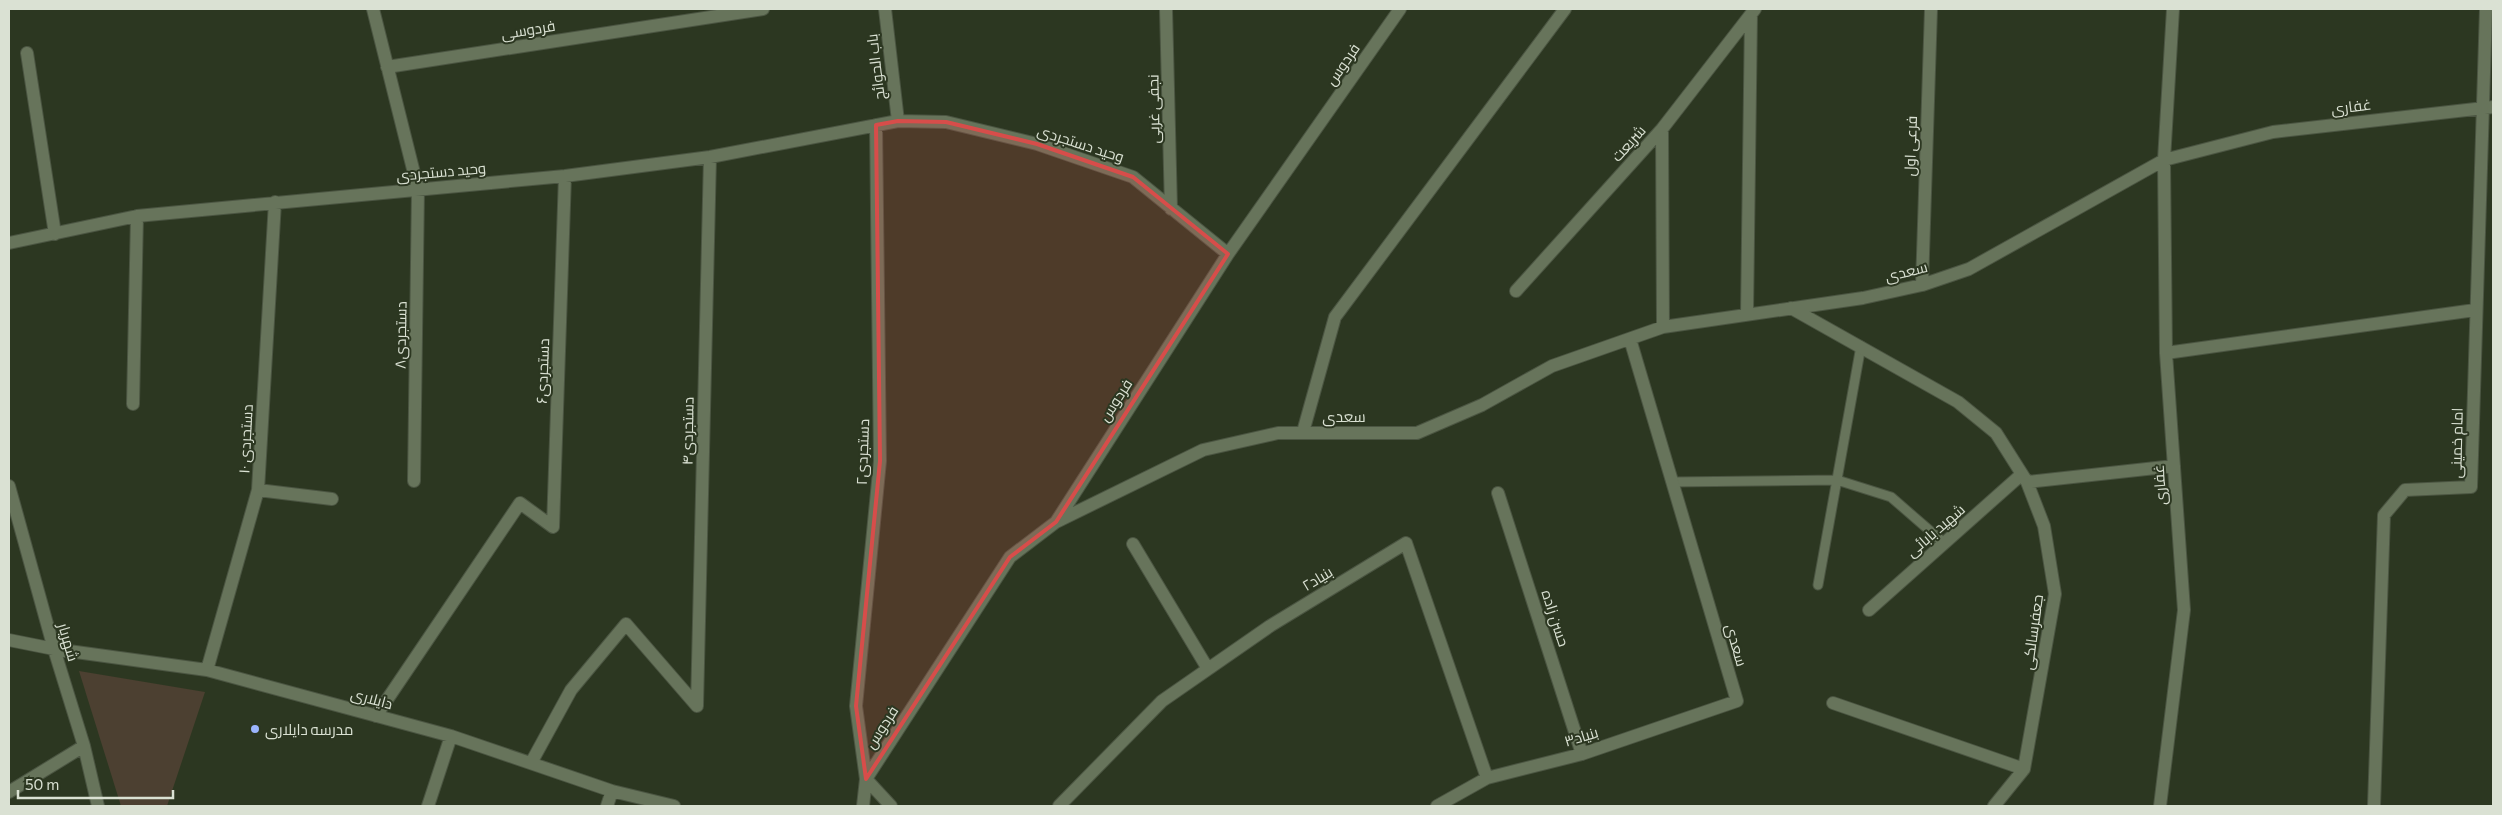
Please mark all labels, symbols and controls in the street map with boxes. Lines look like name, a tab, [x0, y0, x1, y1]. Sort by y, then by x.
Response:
street label: فردوسی	[500, 16, 557, 44]
street label: باب الحوائج	[862, 33, 891, 101]
street label: فردوس	[1321, 40, 1365, 90]
street label: نجفی غربی	[1143, 74, 1165, 144]
street label: غفاری	[2330, 95, 2372, 119]
street label: فرعی اول	[1900, 115, 1922, 177]
street label: وحید دستجردی	[1035, 121, 1127, 167]
street label: شریعت	[1607, 121, 1650, 165]
street label: وحید دستجردی	[395, 158, 487, 186]
street label: سعدی	[1883, 257, 1930, 287]
street label: دستجردی۸	[390, 301, 412, 369]
street label: دستجردی۶	[532, 338, 554, 404]
street label: فردوس	[1095, 375, 1137, 426]
street label: دستجردی۴	[677, 397, 699, 465]
street label: دستجردی ۱۰	[234, 404, 258, 474]
street label: سعدی	[1322, 407, 1366, 427]
street label: امام خمینی	[2446, 407, 2468, 479]
street label: دستجردی۲	[852, 419, 874, 485]
street label: غفاری	[2149, 464, 2171, 506]
street label: شهید بابائی	[1902, 500, 1969, 562]
street label: بنیاد۲	[1298, 562, 1336, 594]
street label: حسن زاده	[1537, 587, 1574, 649]
street label: جعفرسالکی	[2018, 593, 2048, 671]
street label: شهریار	[53, 620, 83, 664]
street label: سعدی	[1720, 622, 1752, 669]
street label: دایلاری	[349, 684, 395, 714]
street label: فردوس	[861, 702, 903, 753]
place label: مدرسه دایلاری	[265, 720, 353, 740]
street label: بنیاد۳	[1562, 722, 1600, 750]
marker: مدرسه دایلاری	[249, 723, 261, 735]
scale bar	[18, 768, 172, 800]
text: 50 m	[25, 775, 59, 793]

